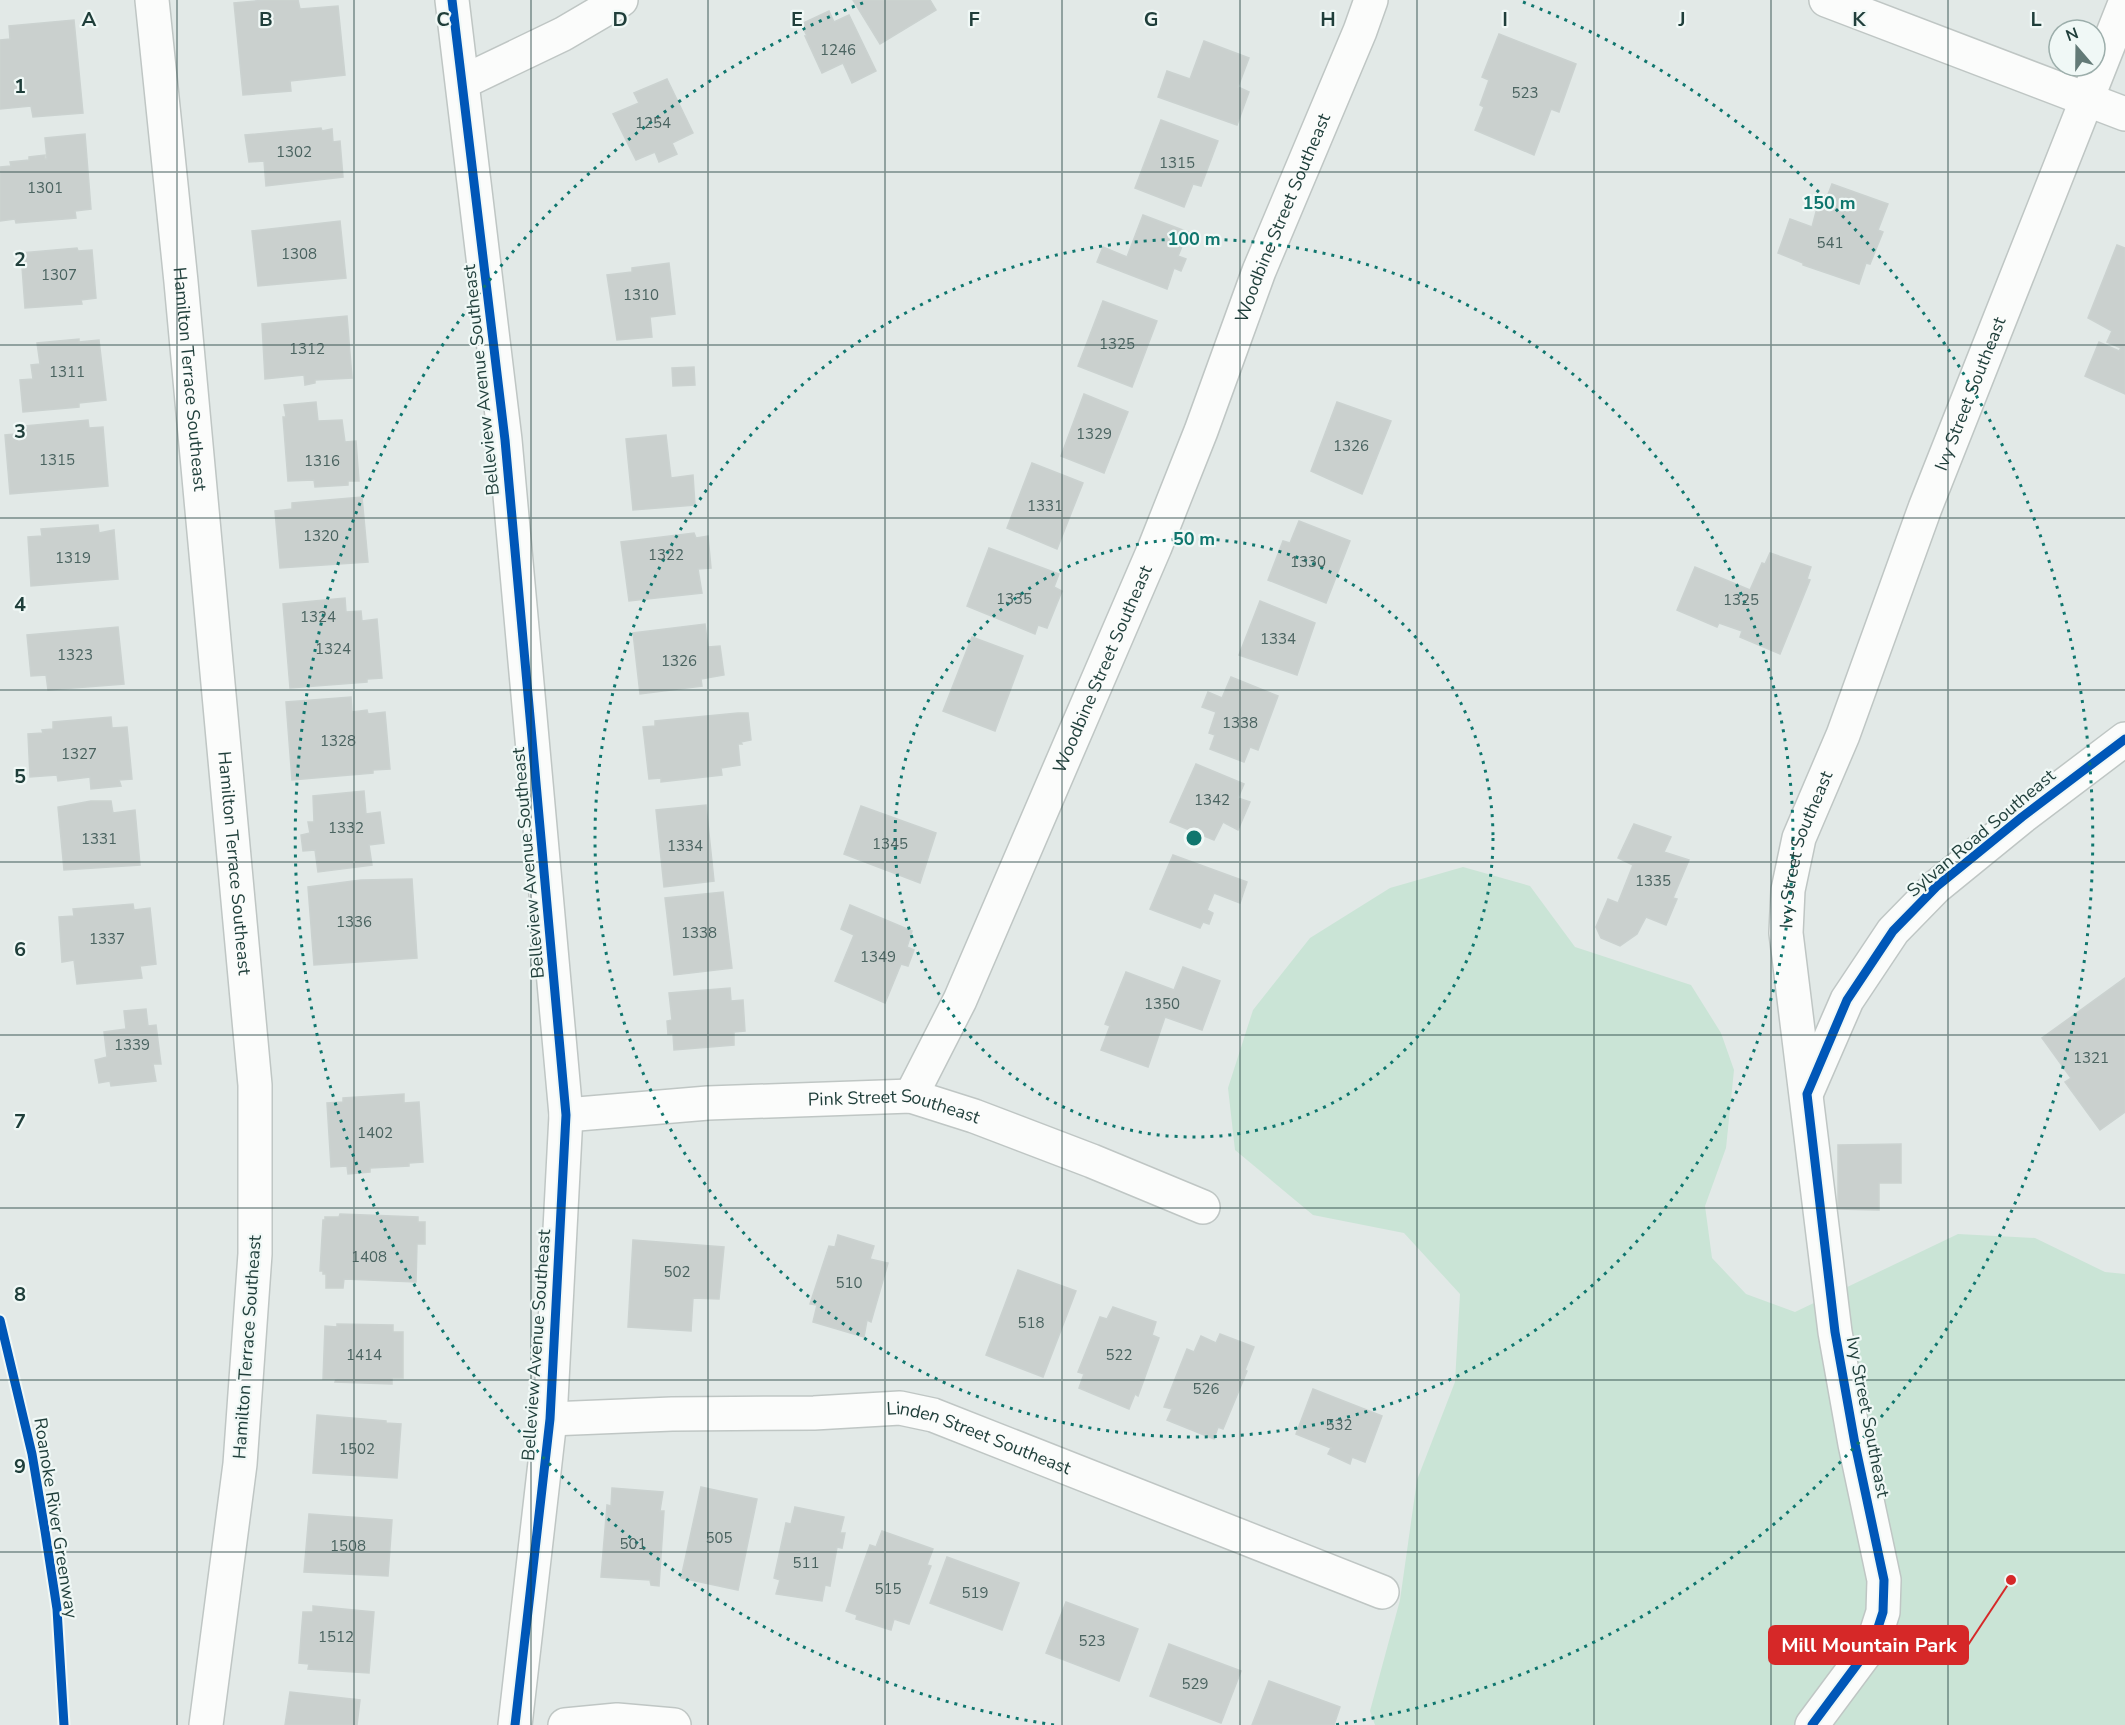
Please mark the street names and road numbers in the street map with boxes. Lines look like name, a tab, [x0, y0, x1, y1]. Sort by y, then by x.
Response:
street label: Woodbine Street Southeast	[1229, 109, 1336, 326]
street label: Belleview Avenue Southeast	[457, 263, 505, 497]
street label: Hamilton Terrace Southeast	[168, 266, 212, 493]
street label: Ivy Street Southeast	[1929, 313, 2012, 474]
street label: Woodbine Street Southeast	[1047, 561, 1158, 777]
street label: Belleview Avenue Southeast	[506, 746, 550, 980]
street label: Hamilton Terrace Southeast	[212, 750, 257, 977]
street label: Sylvan Road Southeast	[1902, 763, 2061, 902]
street label: Ivy Street Southeast	[1774, 766, 1839, 929]
street label: Pink Street Southeast	[807, 1084, 984, 1130]
street label: Belleview Avenue Southeast	[516, 1228, 556, 1462]
street label: Hamilton Terrace Southeast	[227, 1234, 267, 1460]
street label: Ivy Street Southeast	[1841, 1334, 1896, 1500]
street label: Linden Street Southeast	[886, 1396, 1075, 1480]
street label: Roanoke River Greenway	[28, 1416, 84, 1621]

